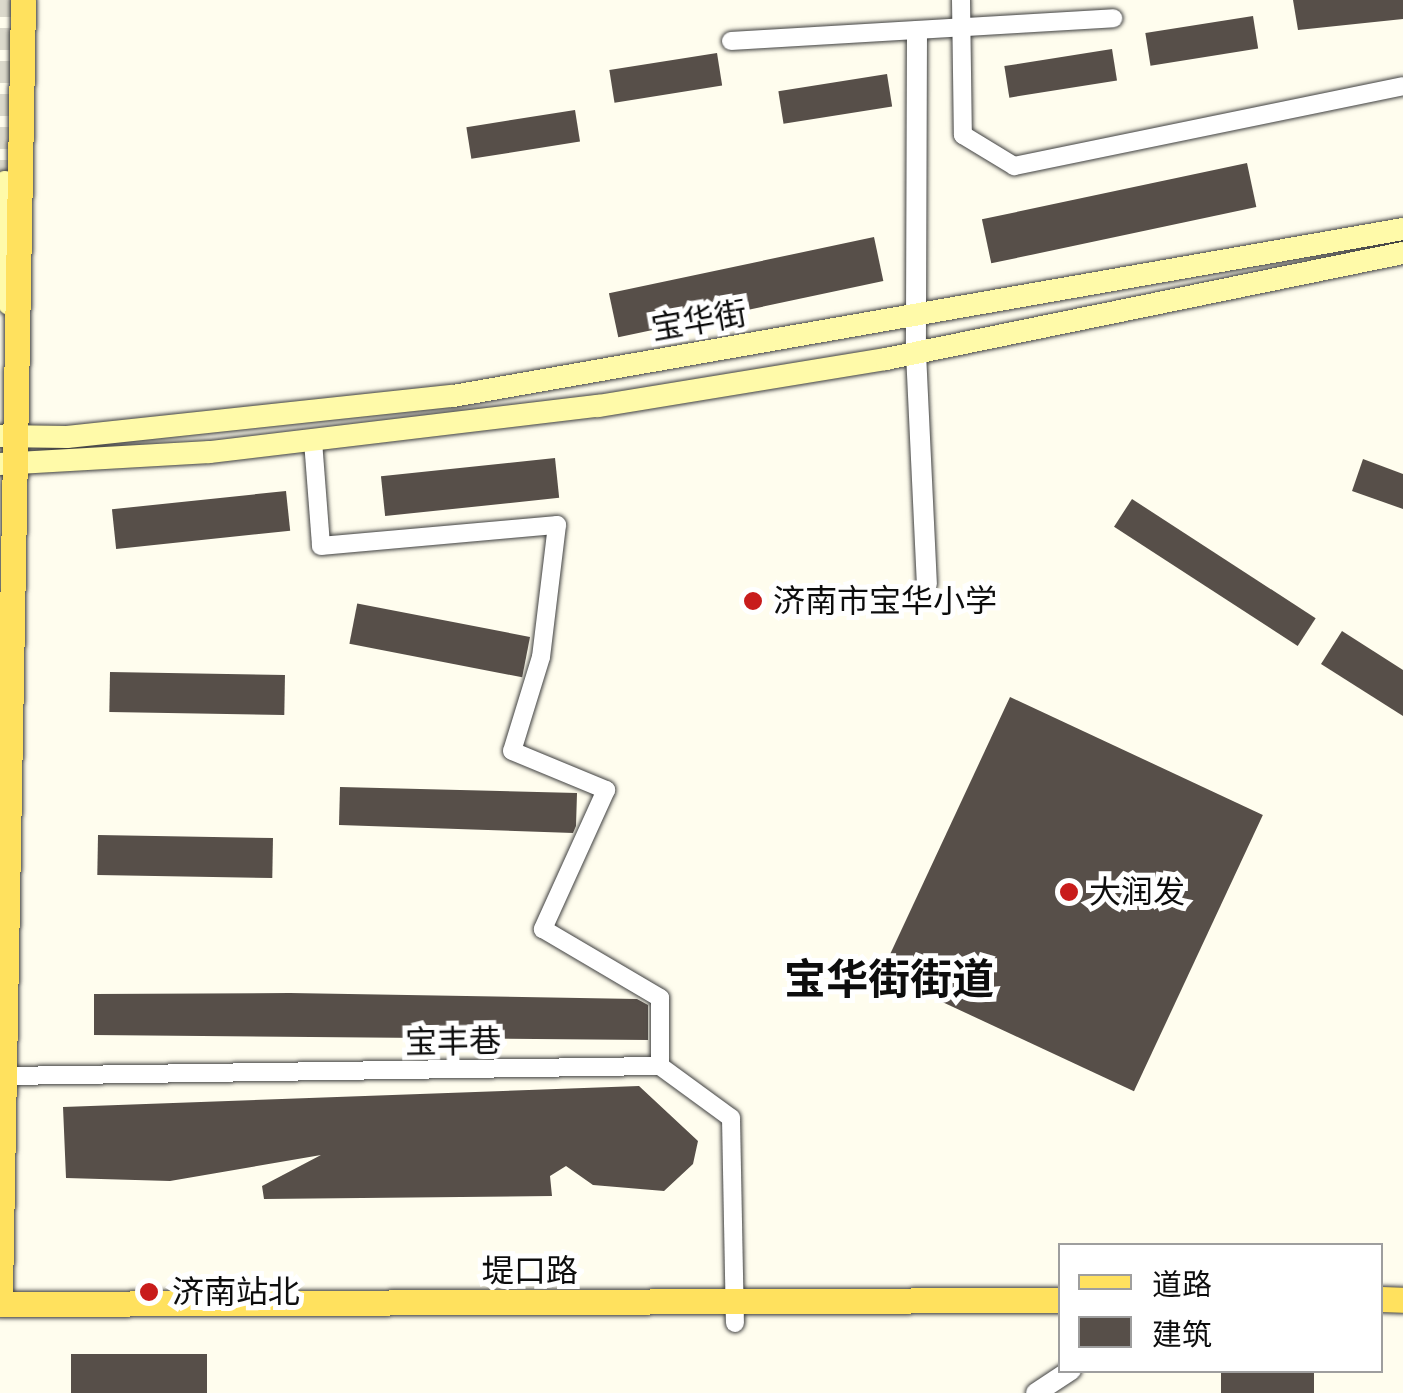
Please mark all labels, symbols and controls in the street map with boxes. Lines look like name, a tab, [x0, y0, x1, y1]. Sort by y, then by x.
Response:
street label: 宝华街	[648, 294, 750, 348]
place label: 济南市宝华小学	[773, 582, 997, 620]
marker: 济南市宝华小学	[742, 590, 764, 612]
place label: 大润发	[1089, 873, 1185, 911]
marker: 大润发	[1058, 881, 1080, 903]
district label: 宝华街街道	[784, 955, 994, 1005]
street label: 宝丰巷	[405, 1022, 501, 1062]
legend	[1058, 1243, 1383, 1373]
street label: 堤口路	[482, 1252, 578, 1290]
text: 道路	[1152, 1267, 1212, 1302]
place label: 济南站北	[172, 1273, 300, 1311]
marker: 济南站北	[136, 1279, 162, 1305]
text: 建筑	[1152, 1317, 1212, 1352]

